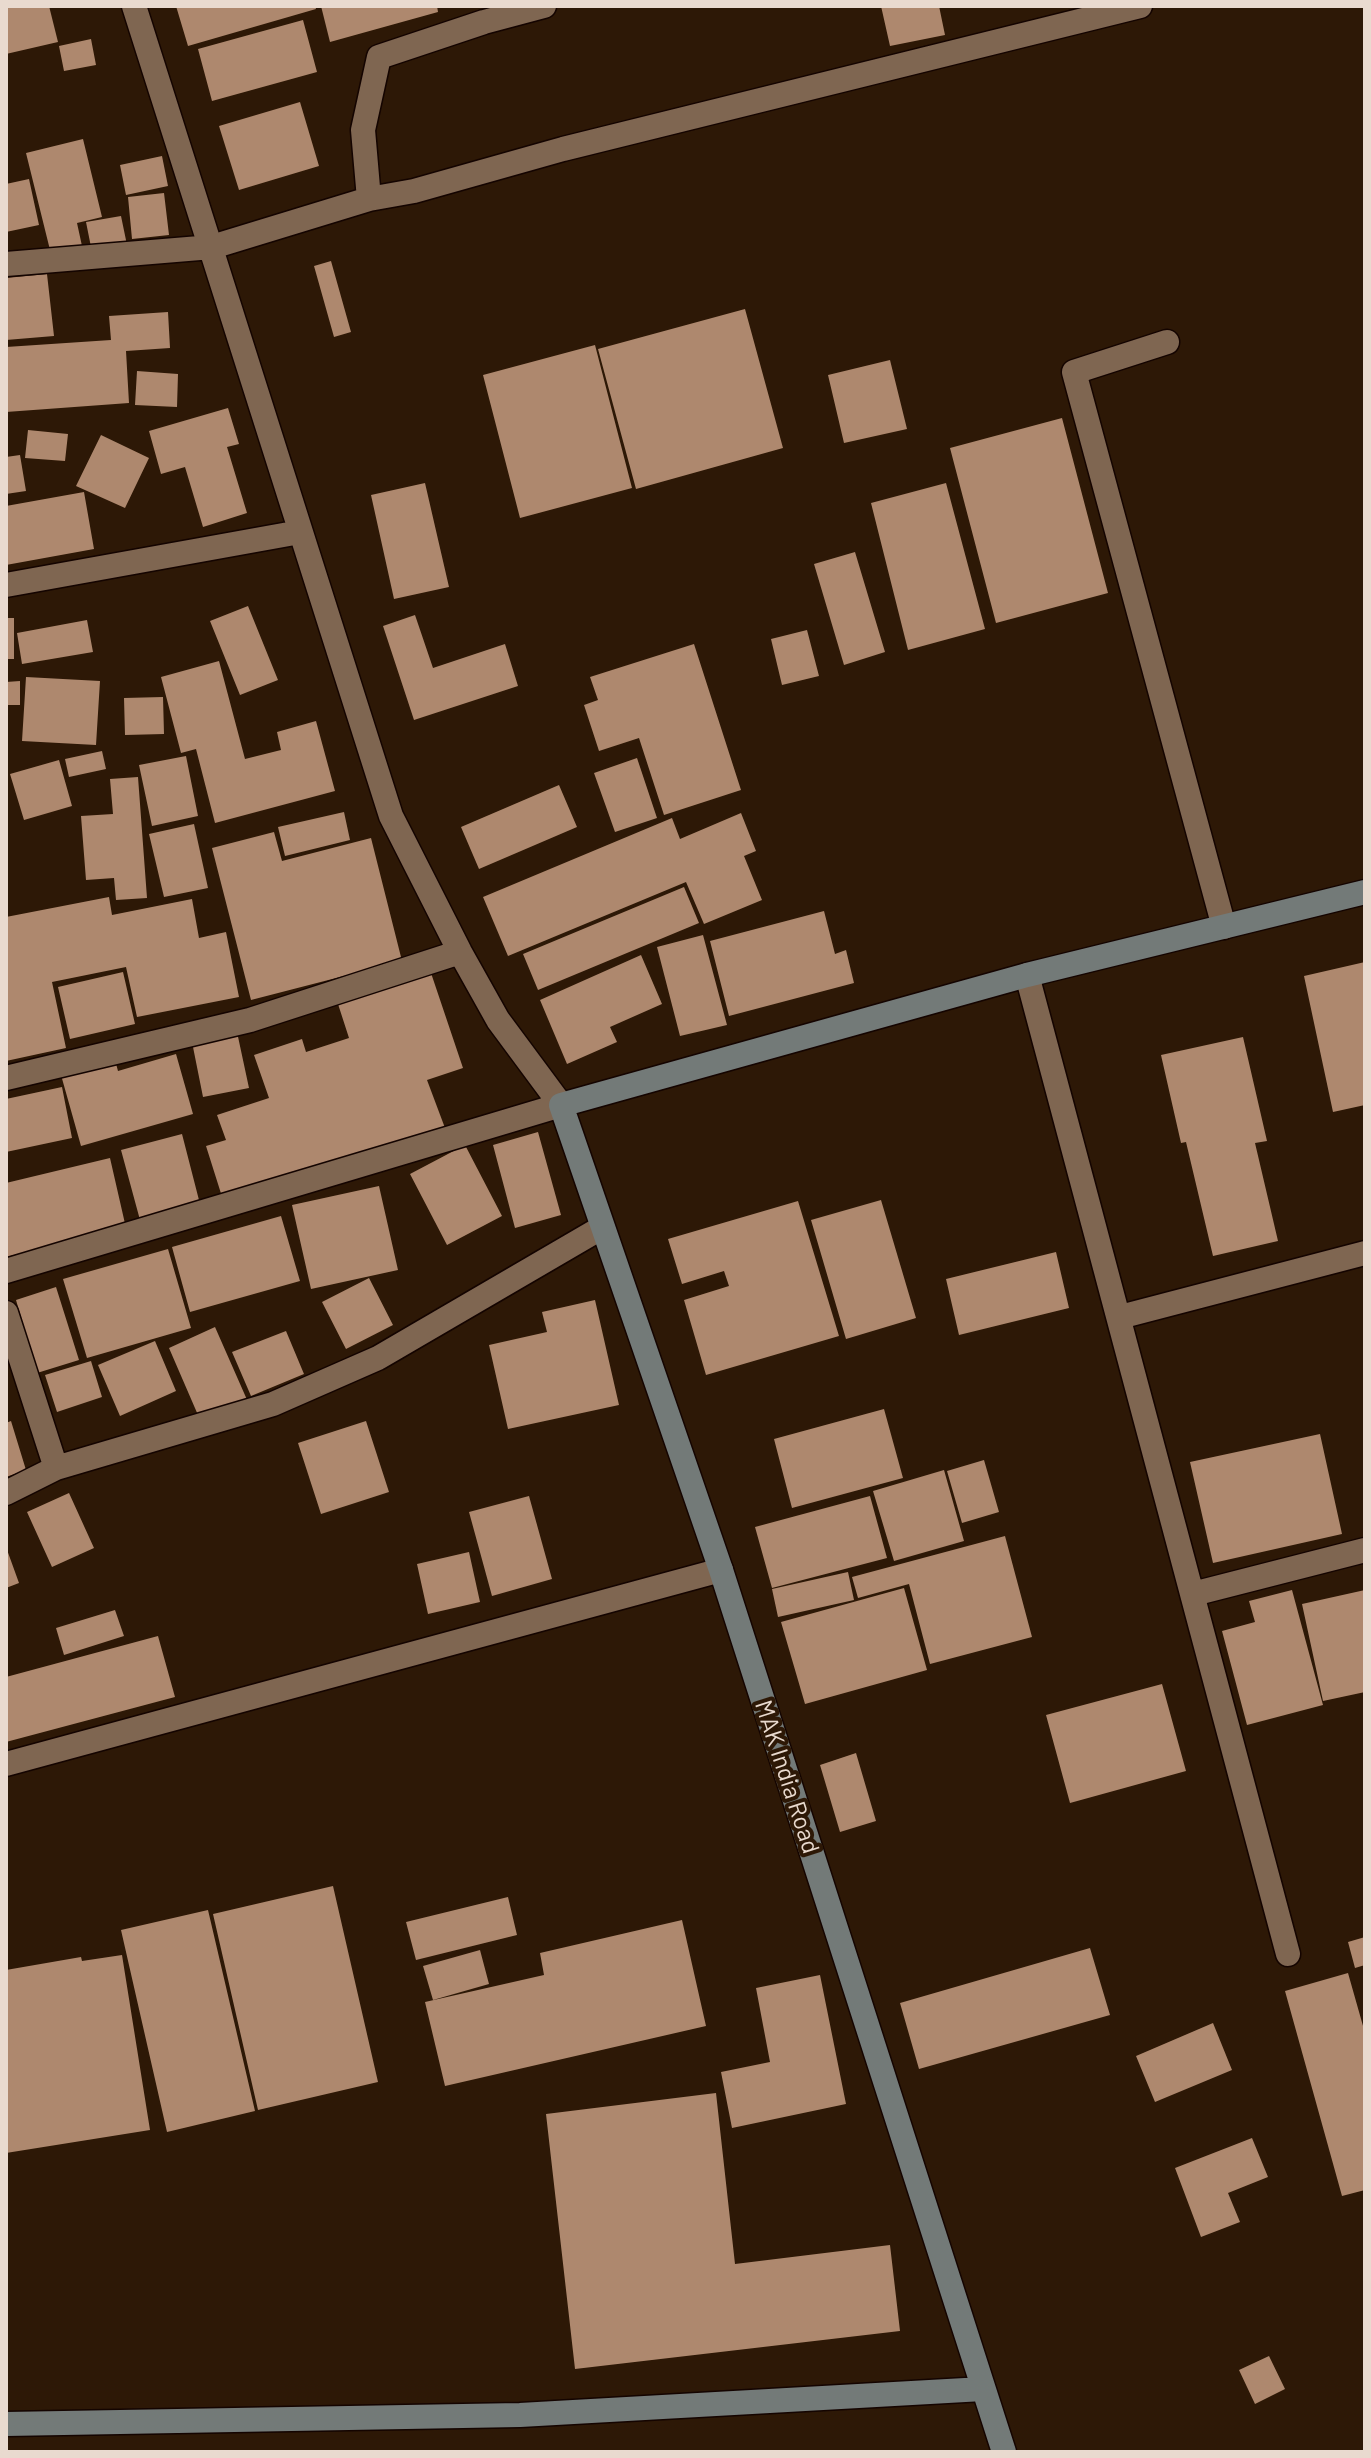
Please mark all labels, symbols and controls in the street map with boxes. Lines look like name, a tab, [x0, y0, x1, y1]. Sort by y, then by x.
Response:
street label: MAK India Road	[749, 1697, 825, 1857]

